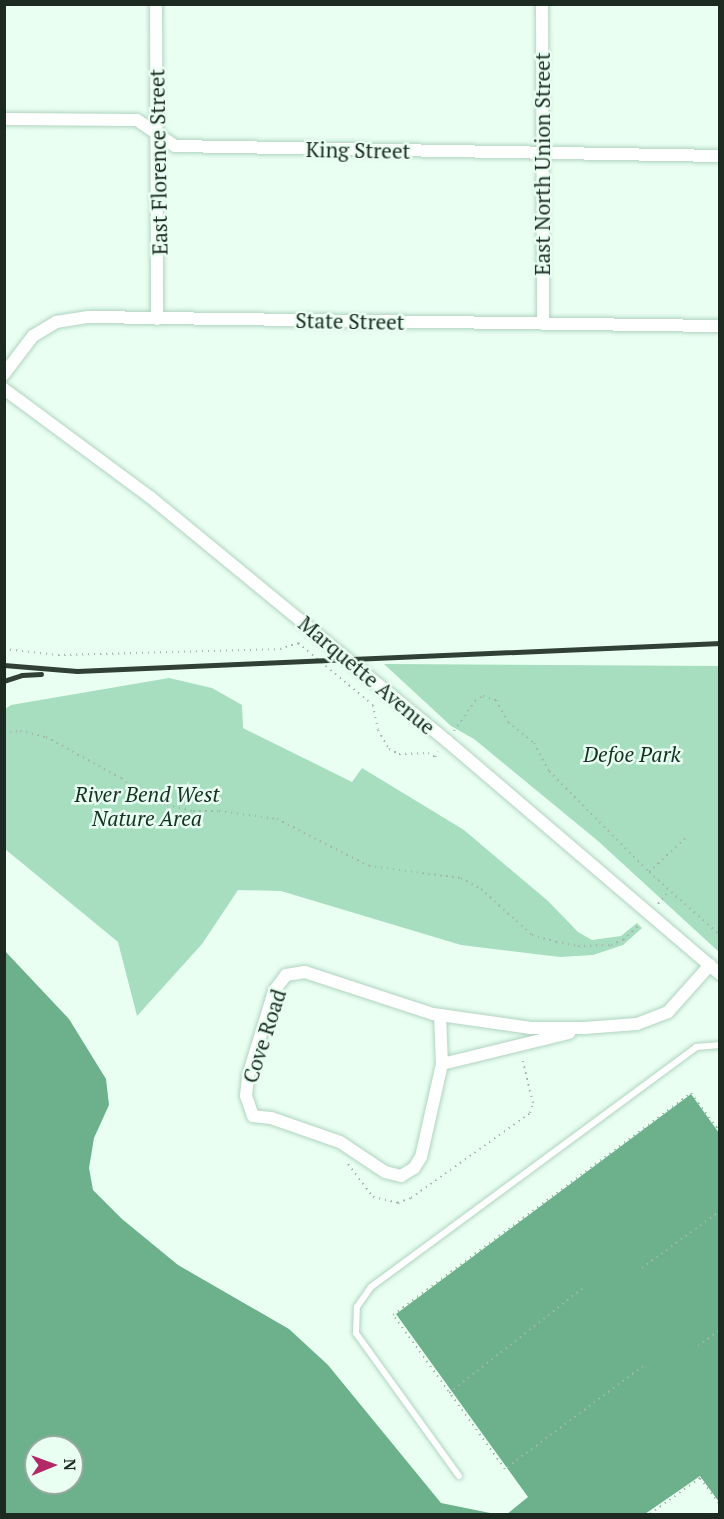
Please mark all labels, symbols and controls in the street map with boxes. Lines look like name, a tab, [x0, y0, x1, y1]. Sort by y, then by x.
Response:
street label: East North Union Street	[529, 52, 555, 276]
street label: East Florence Street	[144, 69, 172, 255]
street label: King Street	[306, 136, 410, 164]
street label: State Street	[295, 307, 405, 335]
street label: Marquette Avenue	[293, 610, 441, 740]
park label: Defoe Park	[583, 741, 681, 767]
park label: River Bend West Nature Area	[74, 781, 220, 831]
street label: Cove Road	[237, 986, 291, 1086]
north arrow	[24, 1435, 84, 1495]
text: N	[59, 1458, 81, 1471]

